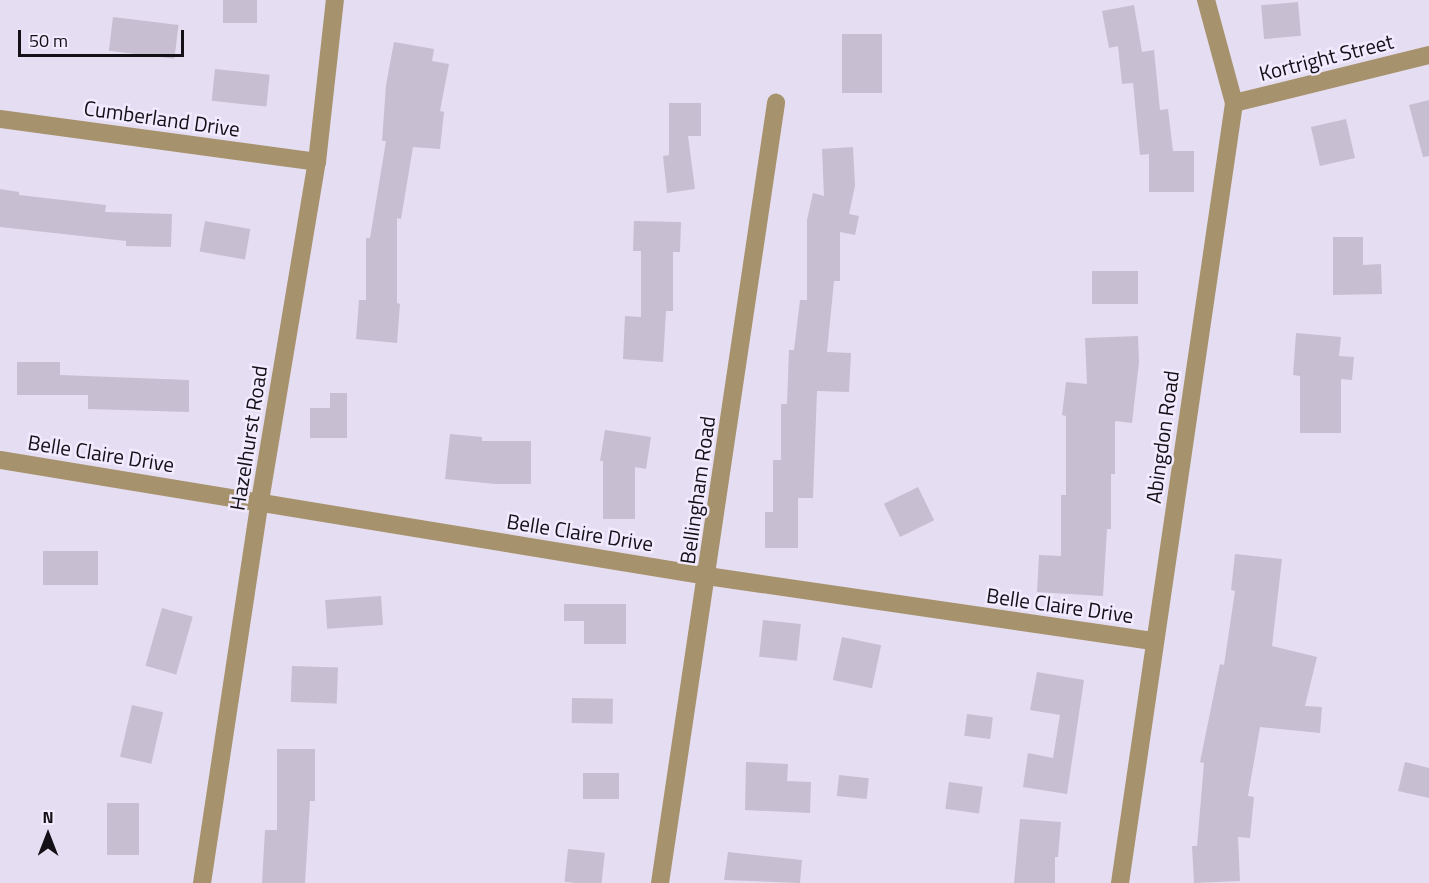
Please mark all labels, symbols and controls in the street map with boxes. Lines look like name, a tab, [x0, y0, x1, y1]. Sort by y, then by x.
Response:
scale bar	[21, 18, 188, 56]
text: 50 m	[29, 27, 68, 54]
street label: Kortright Street	[1256, 28, 1396, 86]
street label: Cumberland Drive	[82, 95, 242, 141]
street label: Hazelhurst Road	[224, 364, 272, 512]
street label: Abingdon Road	[1140, 369, 1184, 505]
street label: Bellingham Road	[674, 414, 720, 566]
street label: Belle Claire Drive	[26, 429, 176, 477]
street label: Belle Claire Drive	[505, 508, 655, 556]
street label: Belle Claire Drive	[985, 582, 1135, 628]
north arrow	[18, 805, 78, 865]
text: N	[42, 805, 54, 829]

